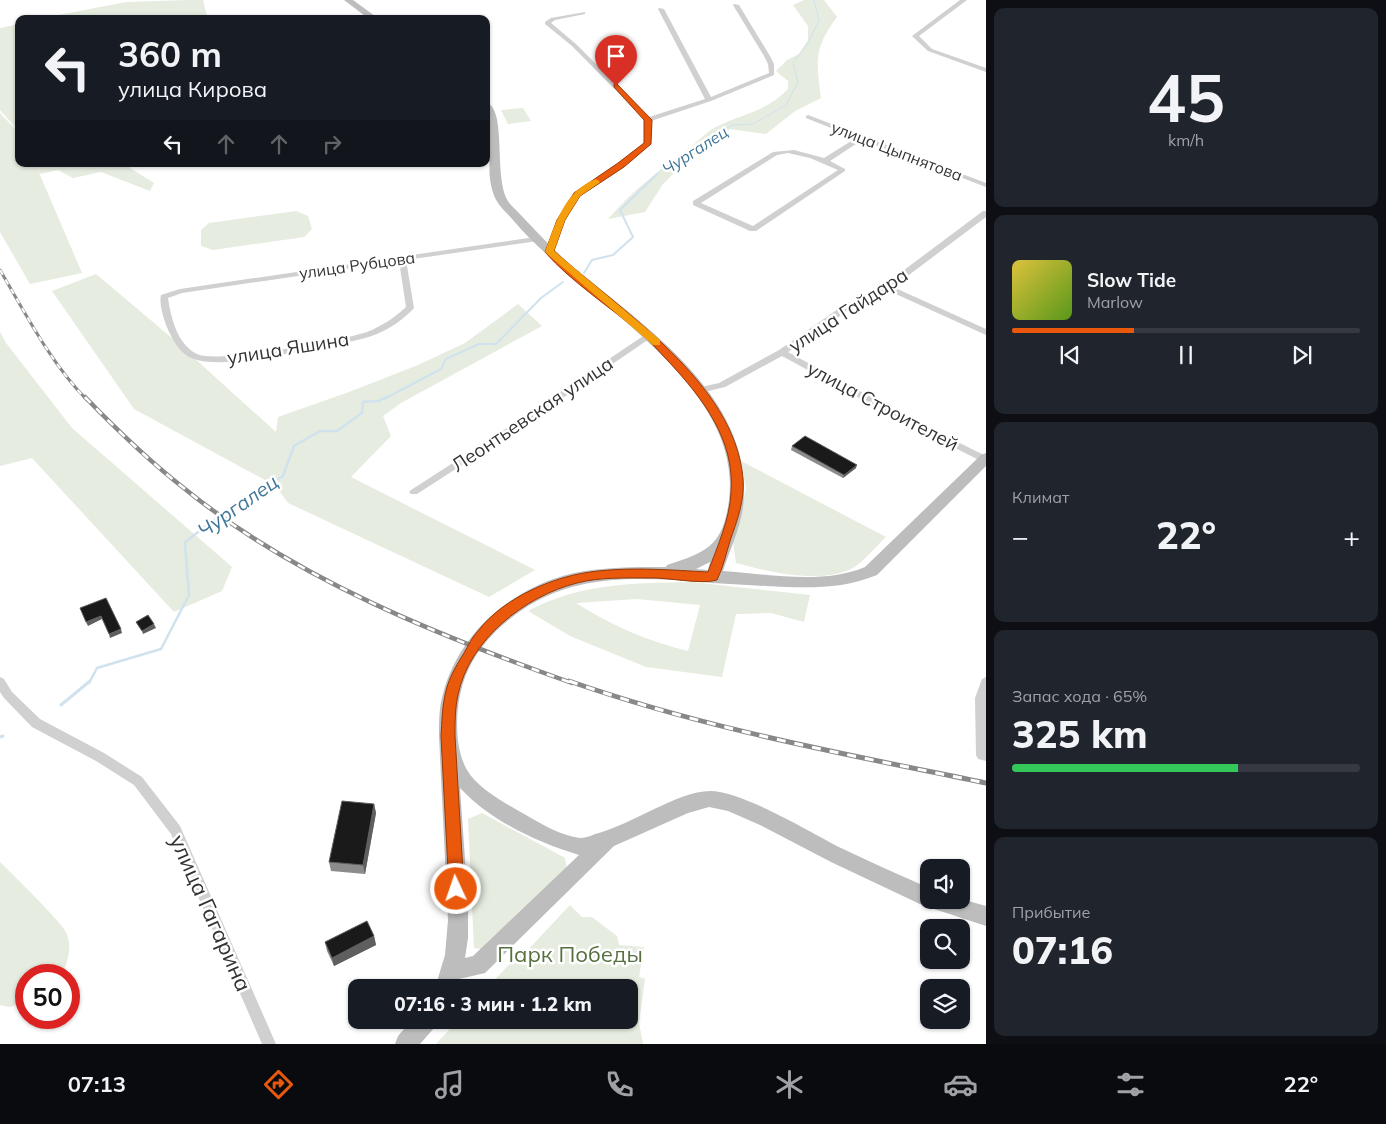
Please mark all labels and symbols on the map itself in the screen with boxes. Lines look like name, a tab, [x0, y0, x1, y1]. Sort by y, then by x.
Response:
pin	[595, 35, 637, 86]
street label: улица Цыпнятова	[829, 117, 965, 185]
water label: Чургалец	[658, 121, 732, 179]
street label: улица Рубцова	[298, 247, 416, 283]
street label: улица Гайдара	[784, 262, 912, 358]
street label: улица Яшина	[225, 327, 351, 369]
street label: Леонтьевская улица	[447, 351, 617, 477]
street label: улица Строителей	[803, 356, 963, 456]
water label: Чургалец	[192, 469, 283, 543]
street label: улица Гагарина	[164, 830, 258, 996]
position arrow	[429, 862, 481, 914]
park label: Парк Победы	[497, 940, 643, 968]
speed limit sign: 50	[15, 964, 80, 1029]

